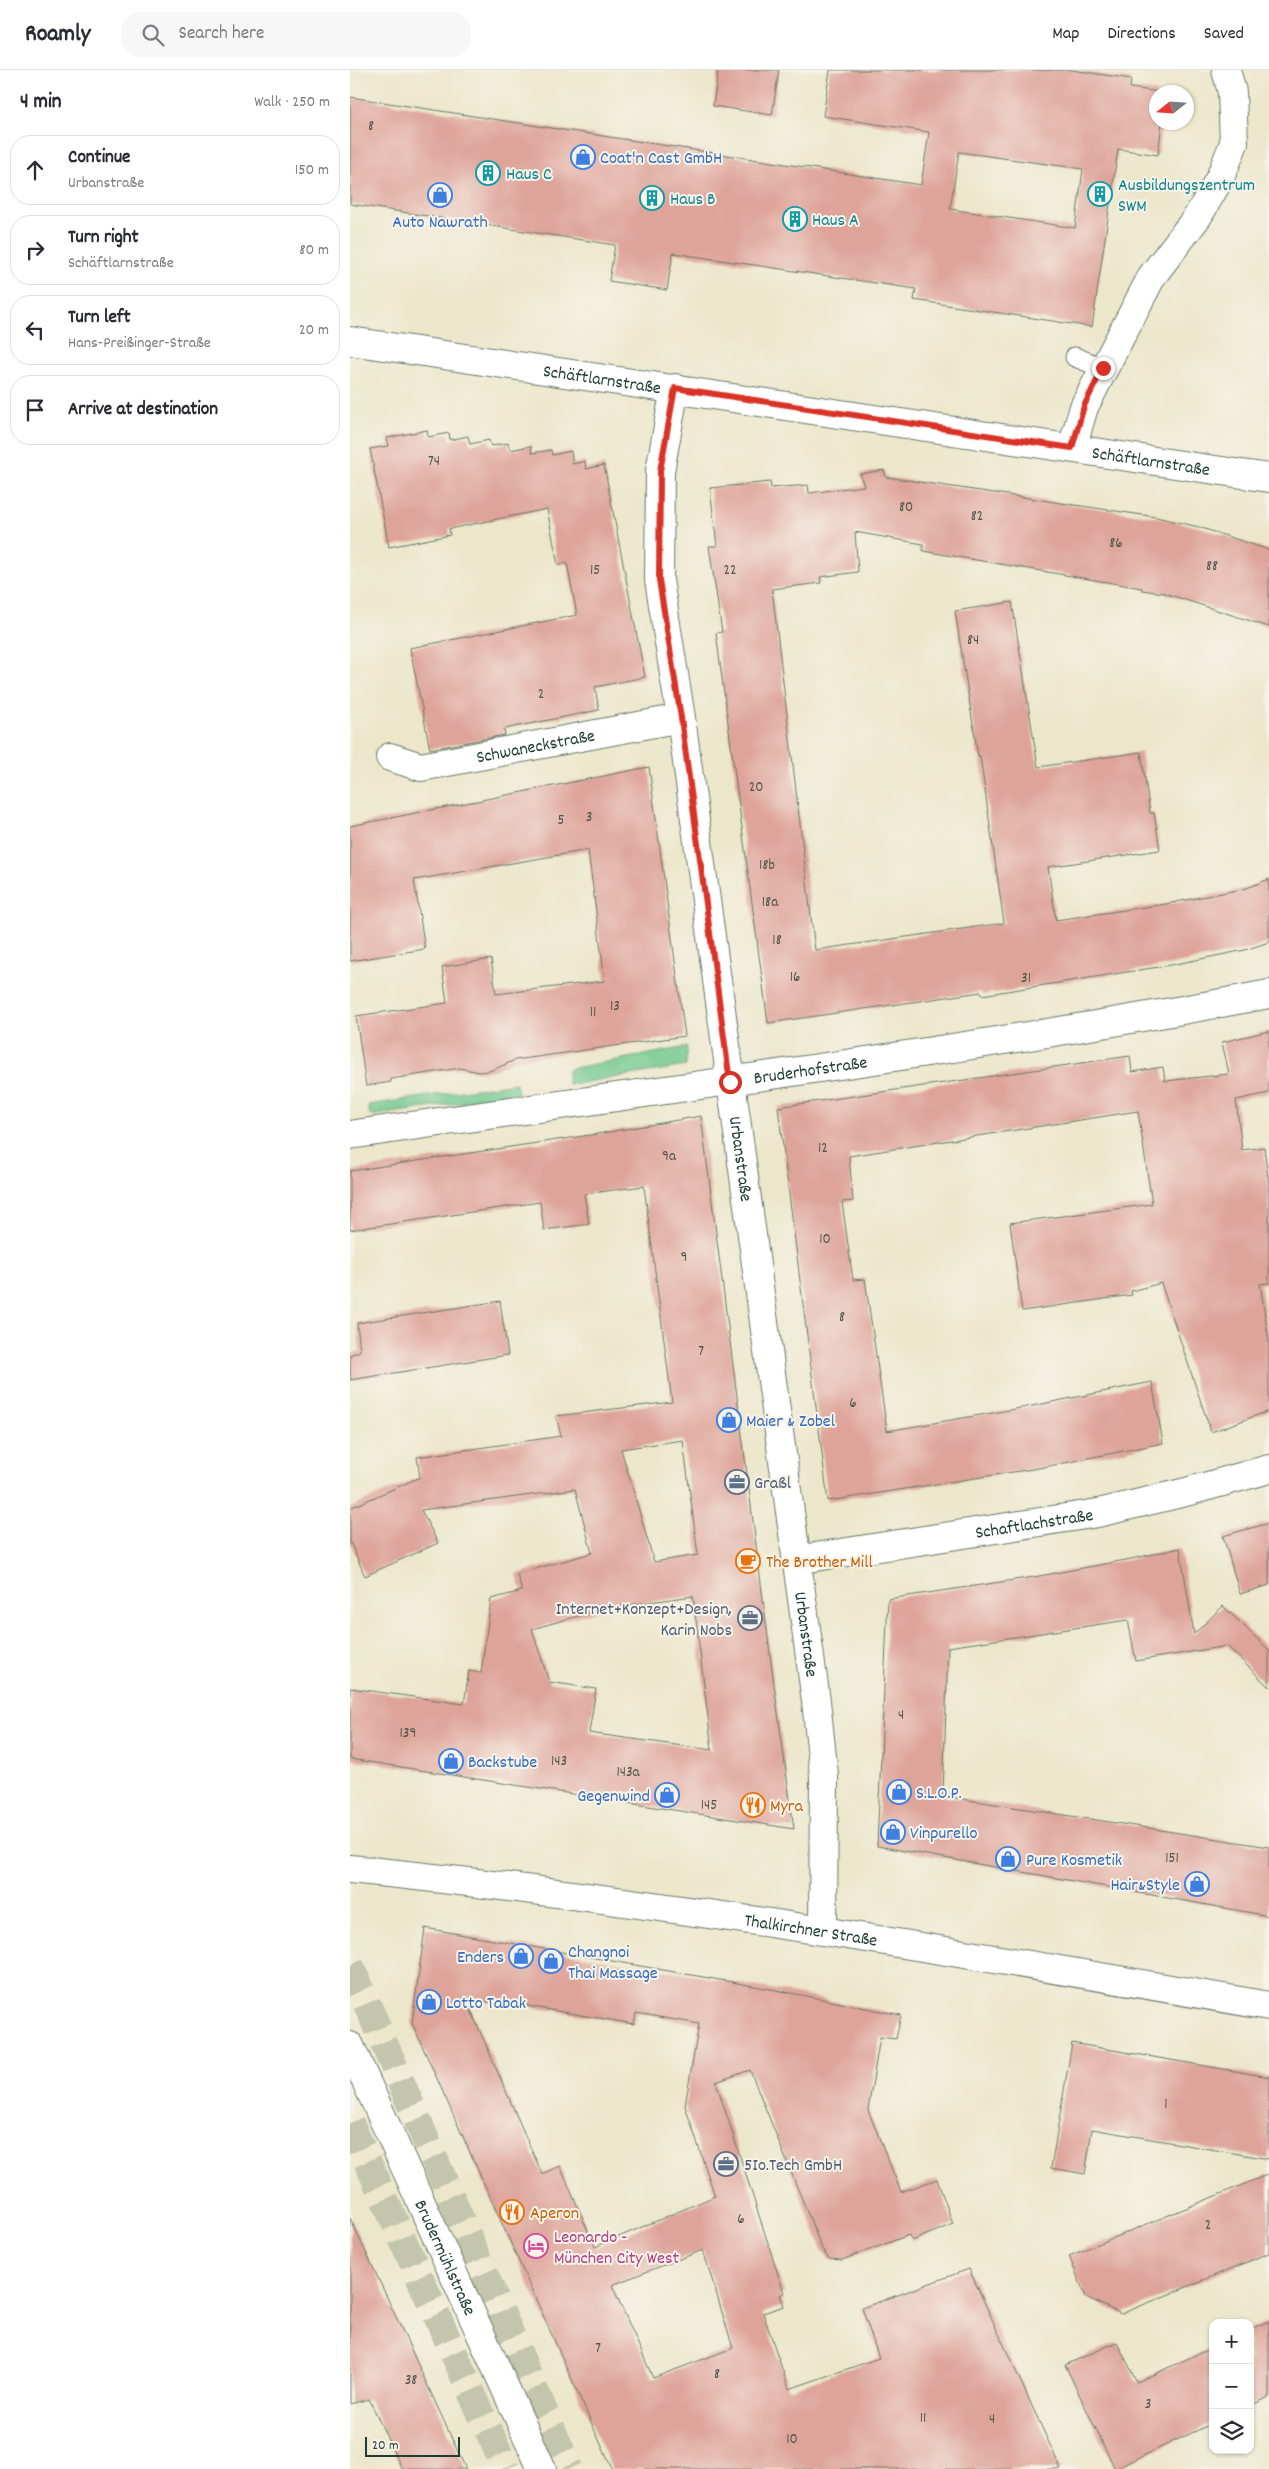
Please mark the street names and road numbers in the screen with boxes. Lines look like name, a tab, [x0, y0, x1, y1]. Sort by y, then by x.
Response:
street label: Schäftlarnstraße	[541, 360, 663, 402]
street label: Schäftlarnstraße	[1090, 442, 1212, 484]
street label: Schwaneckstraße	[474, 724, 597, 771]
street label: Bruderhofstraße	[752, 1051, 869, 1092]
street label: Urbanstraße	[721, 1115, 757, 1203]
street label: Schaftlachstraße	[974, 1504, 1095, 1547]
street label: Urbanstraße	[786, 1590, 823, 1679]
street label: Thalkirchner Straße	[742, 1909, 879, 1955]
street label: Brudermühlstraße	[406, 2196, 481, 2320]

